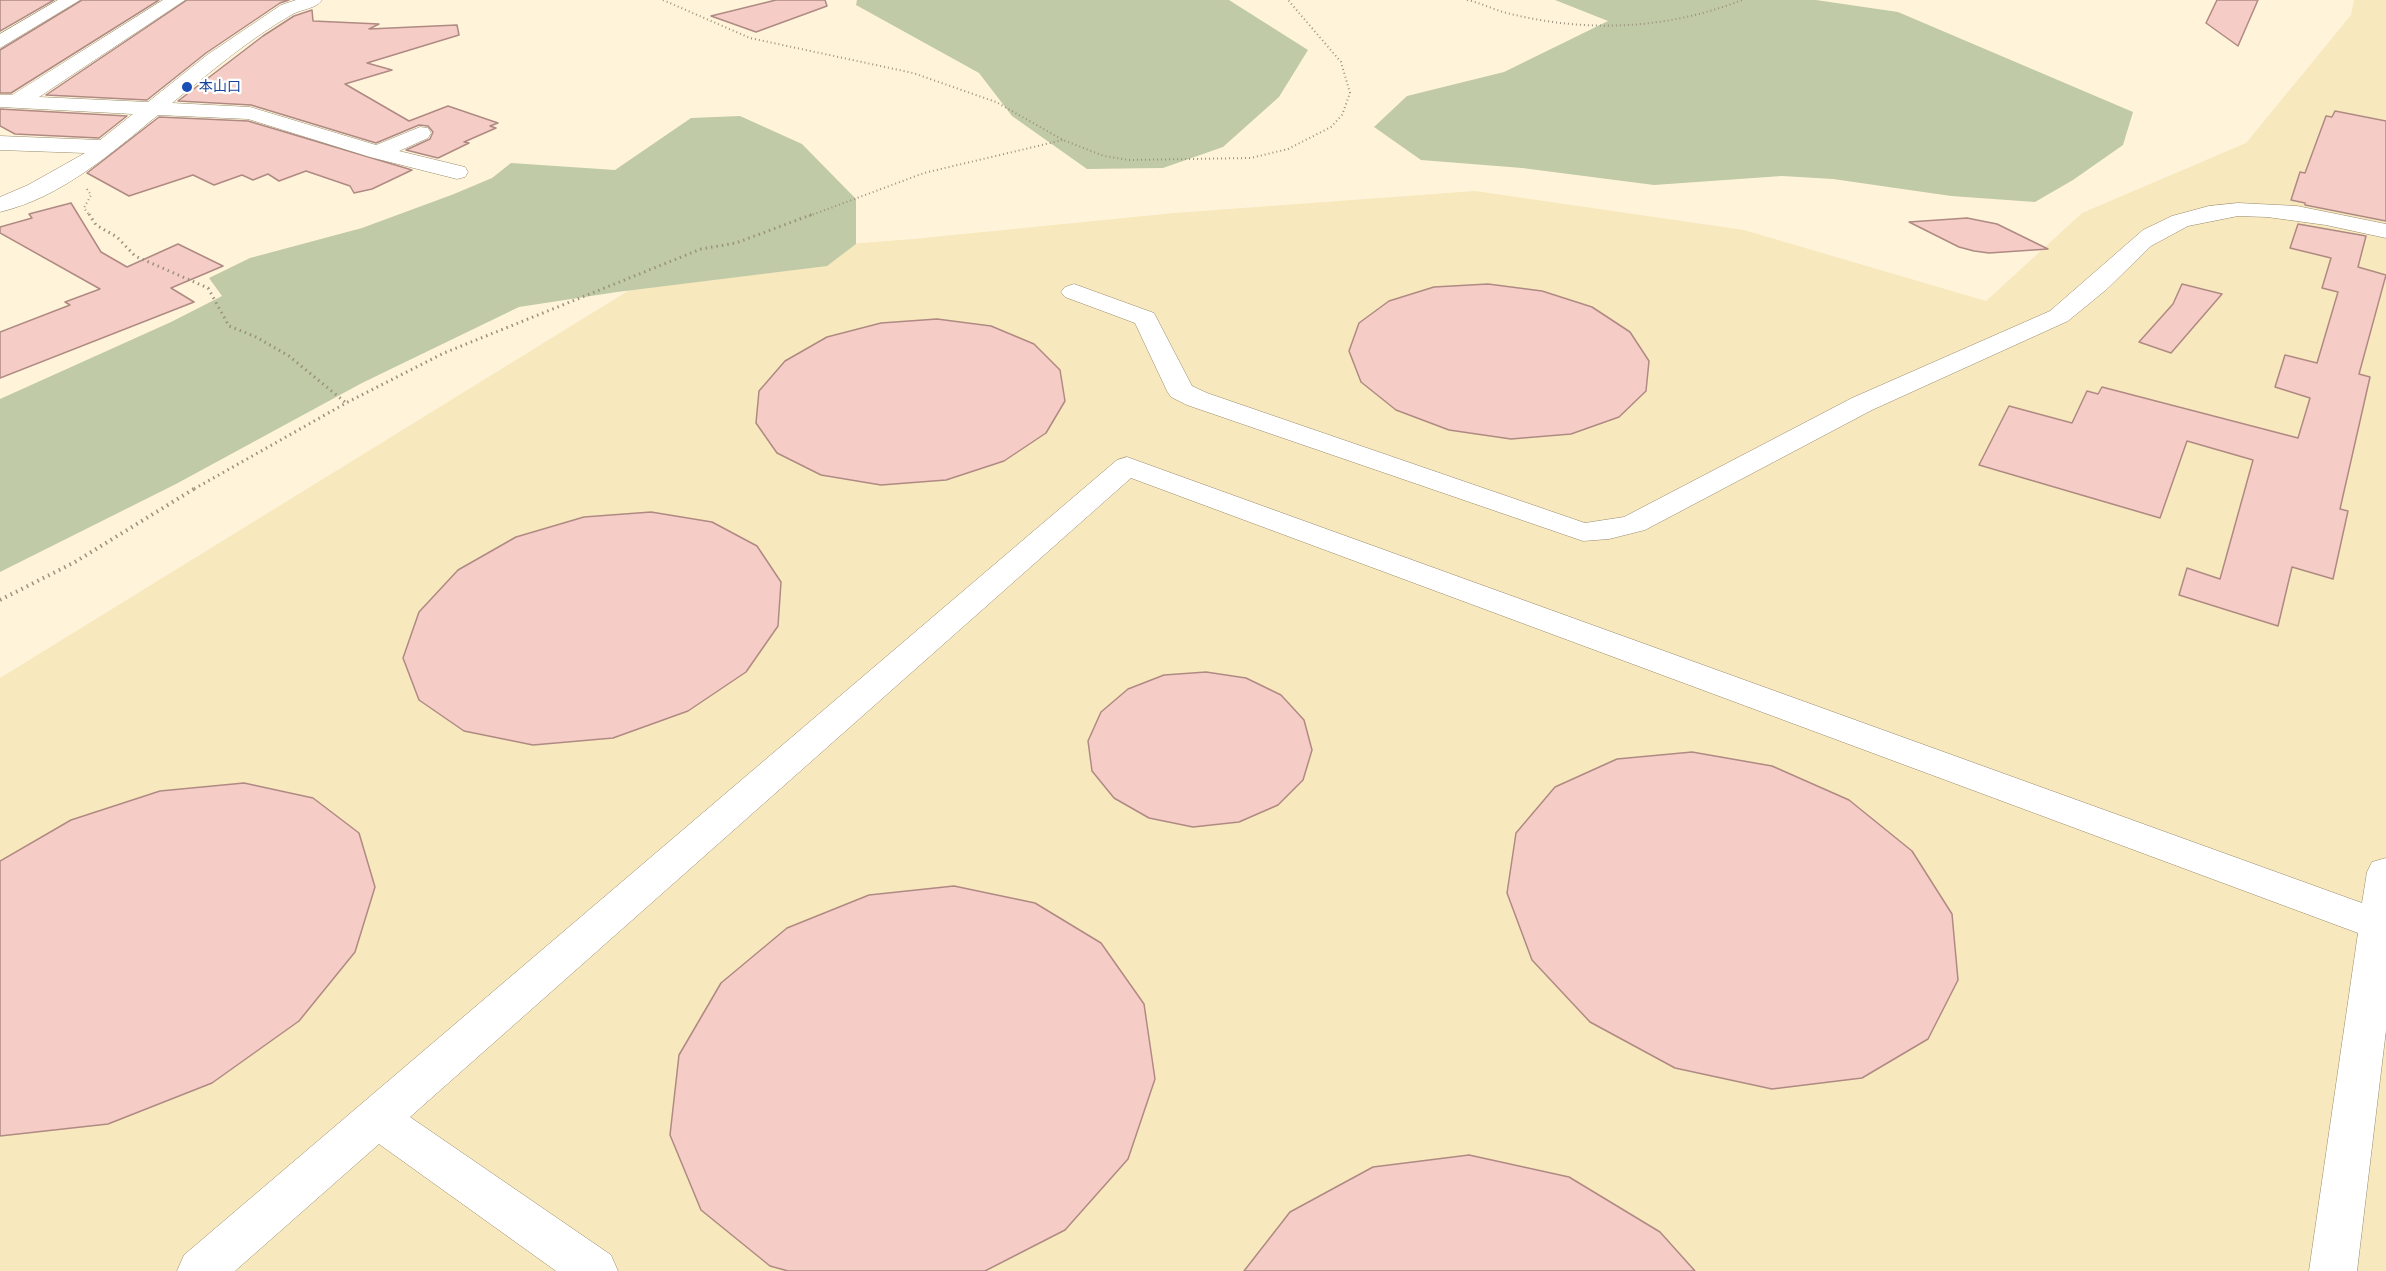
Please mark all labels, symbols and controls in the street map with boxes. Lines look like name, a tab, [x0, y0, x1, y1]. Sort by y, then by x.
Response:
place label: 本山口	[199, 79, 241, 95]
marker: 本山口	[180, 80, 194, 94]

